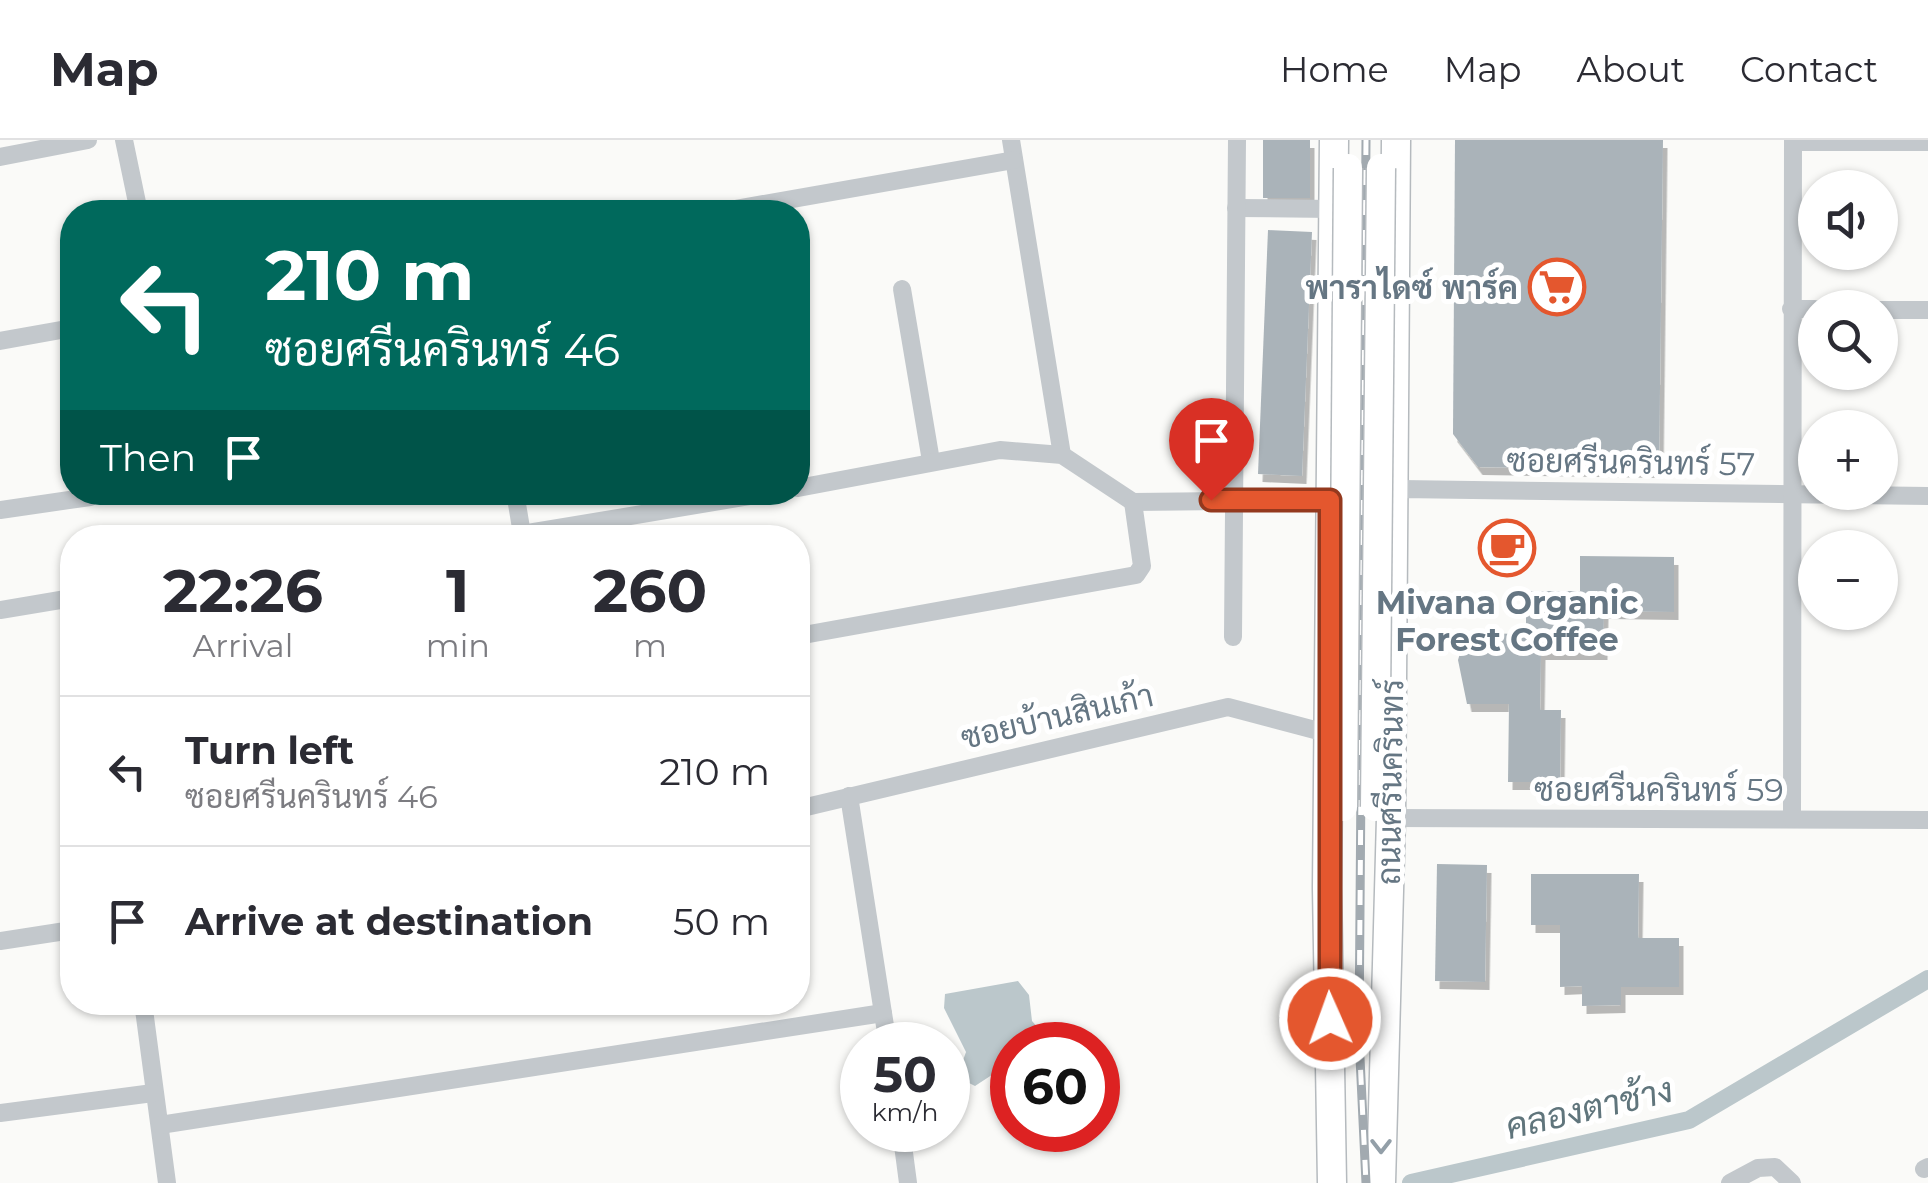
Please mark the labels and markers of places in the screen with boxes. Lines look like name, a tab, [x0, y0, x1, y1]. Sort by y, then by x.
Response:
supermarket icon: พาราไดซ์ พาร์ค	[1527, 257, 1587, 317]
place label: พาราไดซ์ พาร์ค	[1305, 266, 1518, 307]
pin	[1169, 398, 1254, 501]
cafe icon: Mivana Organic Forest Coffee	[1477, 518, 1537, 578]
place label: Mivana Organic Forest Coffee	[1376, 583, 1638, 659]

